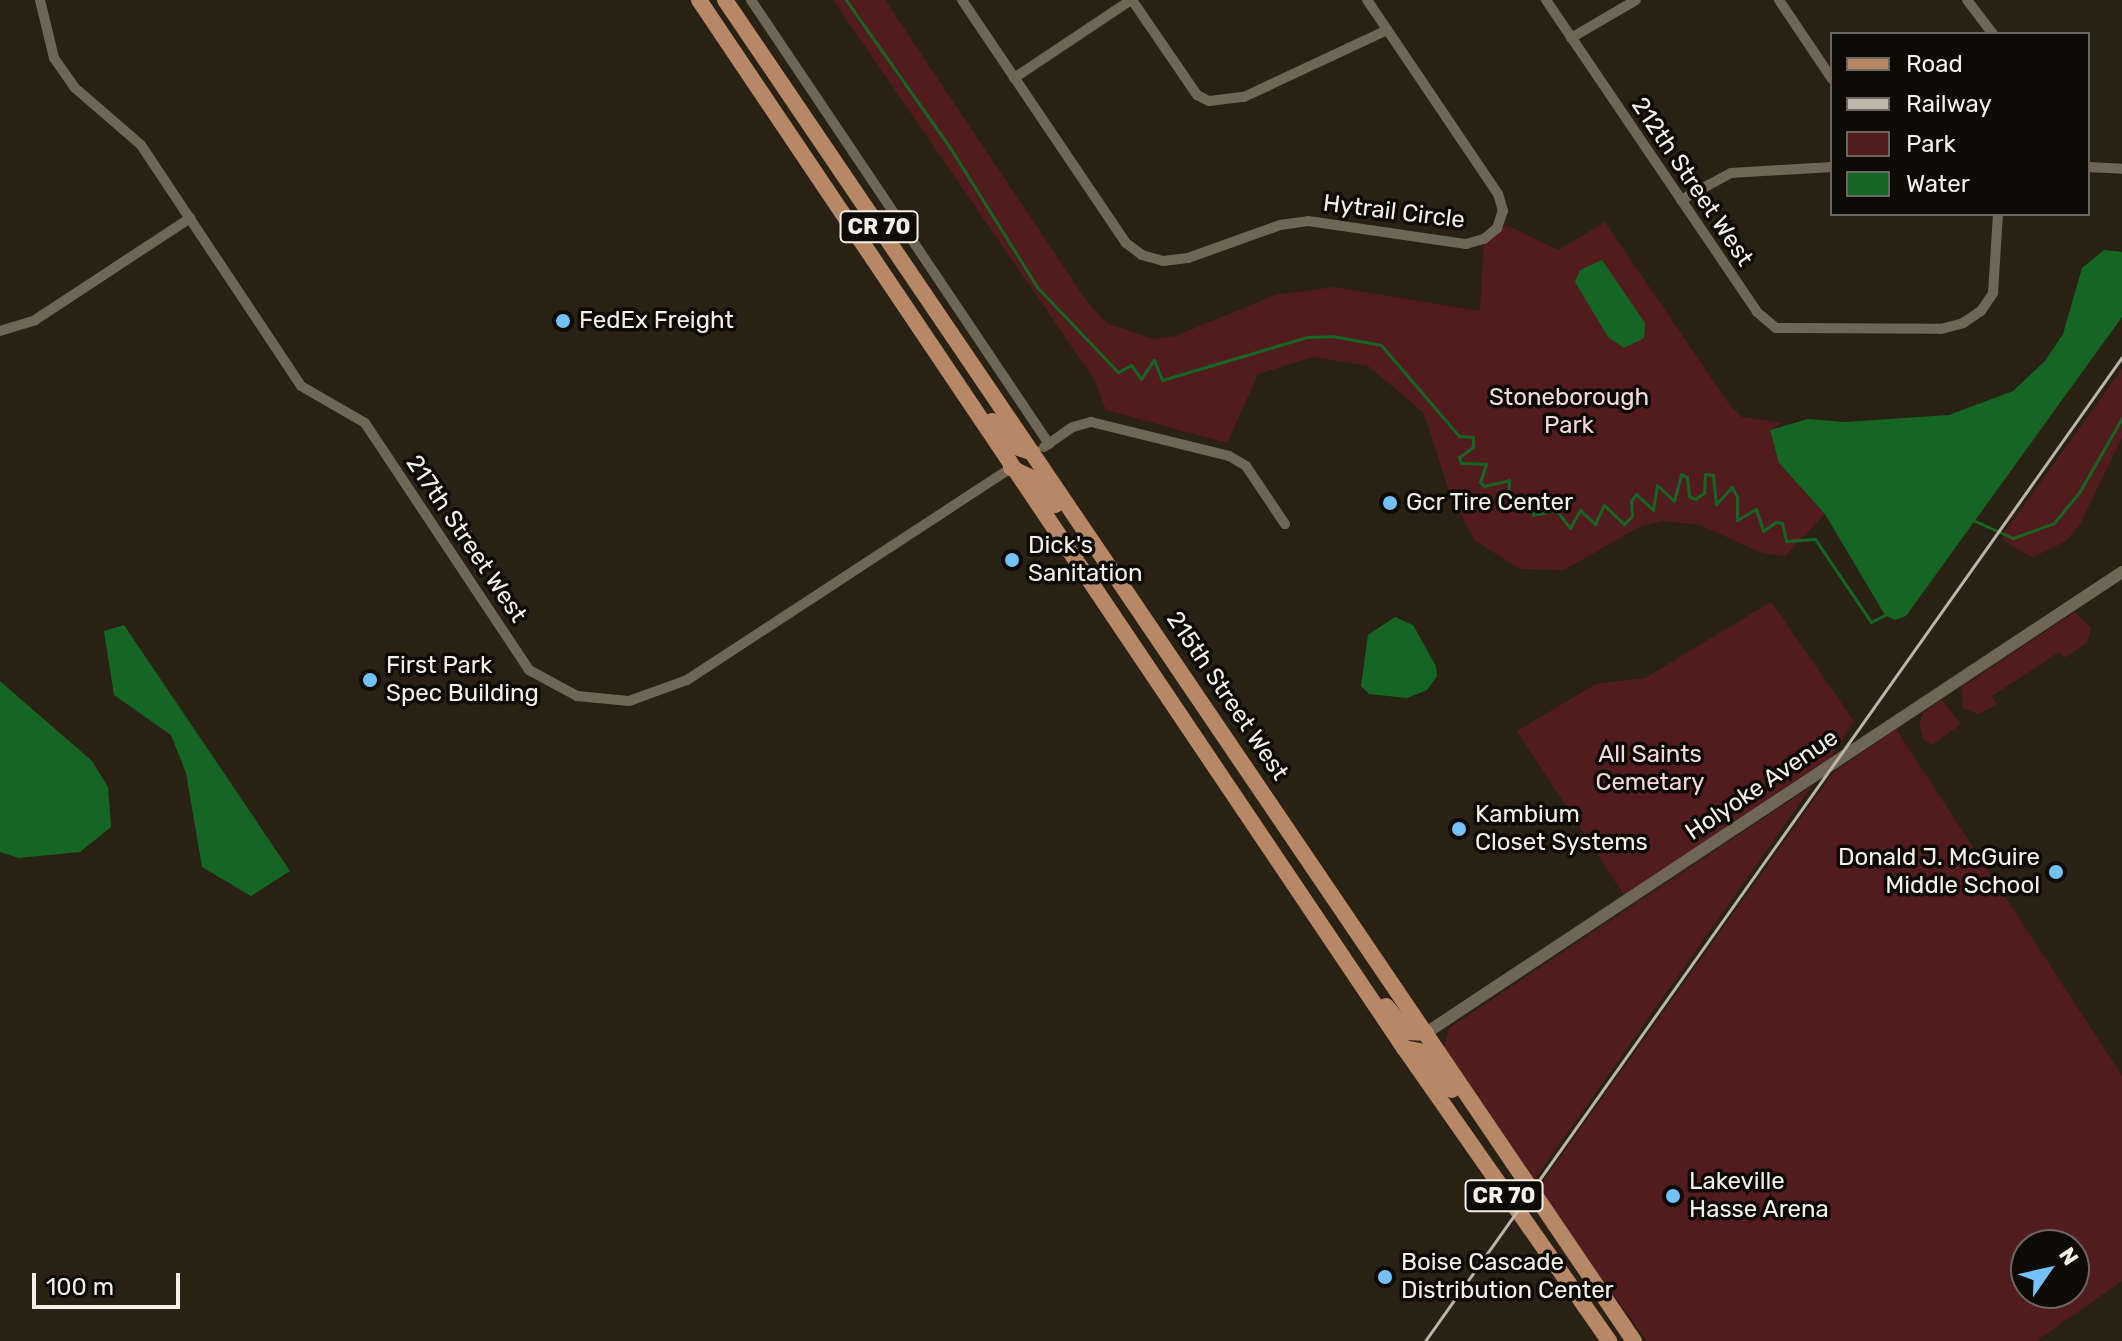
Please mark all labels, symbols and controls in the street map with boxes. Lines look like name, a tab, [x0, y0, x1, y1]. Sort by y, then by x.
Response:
legend	[1830, 32, 2090, 216]
text: Road	[1906, 50, 1963, 78]
text: Railway	[1906, 90, 1992, 118]
street label: 212th Street West	[1625, 92, 1759, 272]
text: Park	[1906, 130, 1956, 158]
text: Water	[1906, 170, 1970, 198]
street label: Hytrail Circle	[1321, 189, 1467, 235]
road number: CR 70	[839, 209, 919, 245]
place label: FedEx Freight	[579, 307, 734, 335]
marker: FedEx Freight	[554, 312, 572, 330]
park label: Stoneborough Park	[1489, 384, 1649, 440]
street label: 217th Street West	[399, 450, 533, 628]
place label: Gcr Tire Center	[1406, 489, 1574, 517]
marker: Gcr Tire Center	[1381, 494, 1399, 512]
place label: Dick's Sanitation	[1028, 532, 1143, 588]
marker: Dick's Sanitation	[1003, 551, 1021, 569]
street label: 215th Street West	[1160, 606, 1294, 786]
place label: First Park Spec Building	[386, 652, 539, 708]
marker: First Park Spec Building	[361, 671, 379, 689]
street label: Holyoke Avenue	[1680, 723, 1844, 847]
park label: All Saints Cemetary	[1595, 741, 1705, 797]
place label: Kambium Closet Systems	[1475, 801, 1648, 857]
marker: Kambium Closet Systems	[1450, 820, 1468, 838]
place label: Donald J. McGuire Middle School	[1838, 844, 2040, 900]
marker: Donald J. McGuire Middle School	[2047, 863, 2065, 881]
place label: Lakeville Hasse Arena	[1689, 1168, 1829, 1224]
road number: CR 70	[1464, 1178, 1544, 1214]
marker: Lakeville Hasse Arena	[1664, 1187, 1682, 1205]
north arrow	[2010, 1229, 2090, 1309]
text: N	[2053, 1242, 2084, 1271]
place label: Boise Cascade Distribution Center	[1401, 1249, 1614, 1305]
scale bar	[36, 1257, 184, 1307]
marker: Boise Cascade Distribution Center	[1376, 1268, 1394, 1286]
text: 100 m	[46, 1273, 114, 1301]

